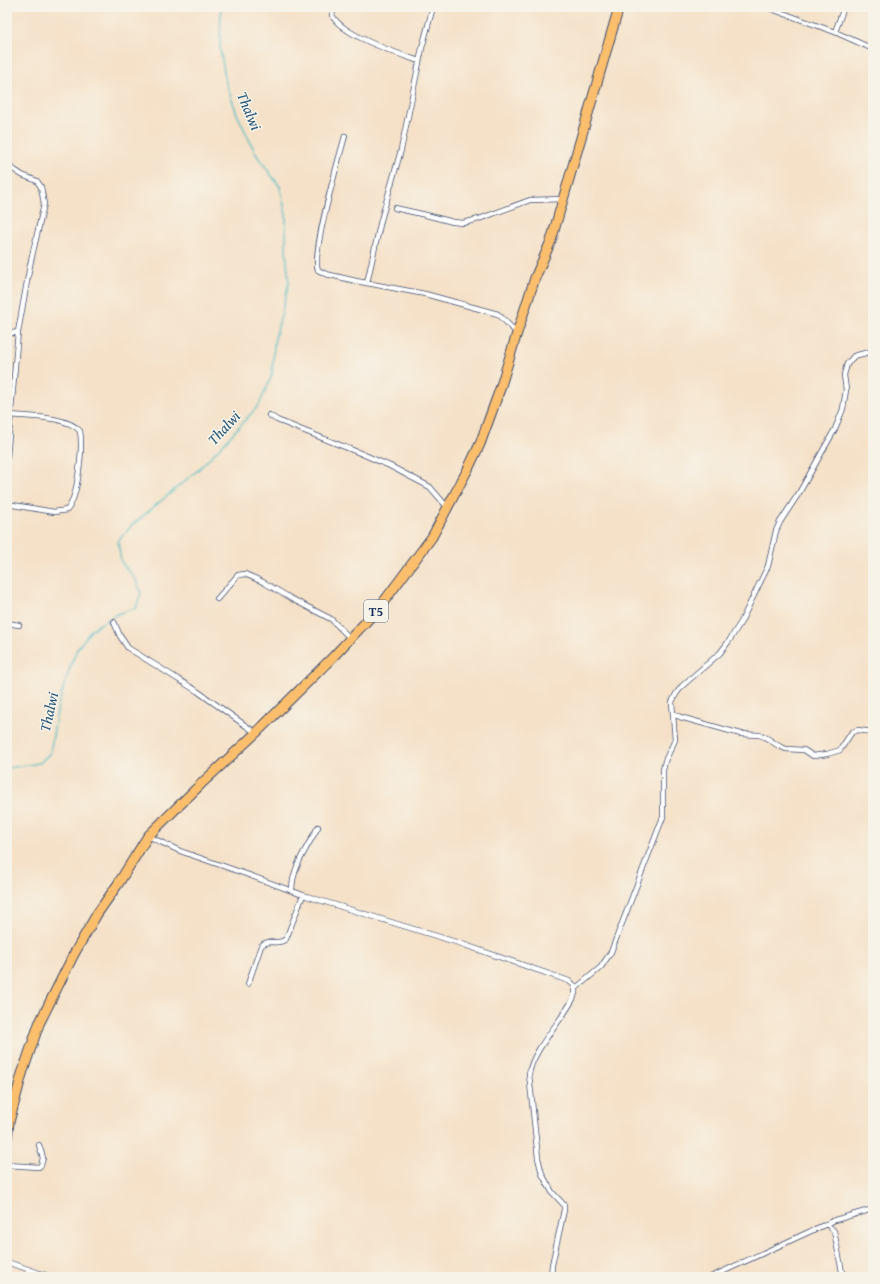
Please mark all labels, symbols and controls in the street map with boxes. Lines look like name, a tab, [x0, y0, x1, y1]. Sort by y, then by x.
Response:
water label: Thalwi	[232, 88, 267, 133]
water label: Thalwi	[202, 406, 245, 449]
road number: T5	[364, 600, 388, 622]
water label: Thalwi	[34, 690, 63, 734]

